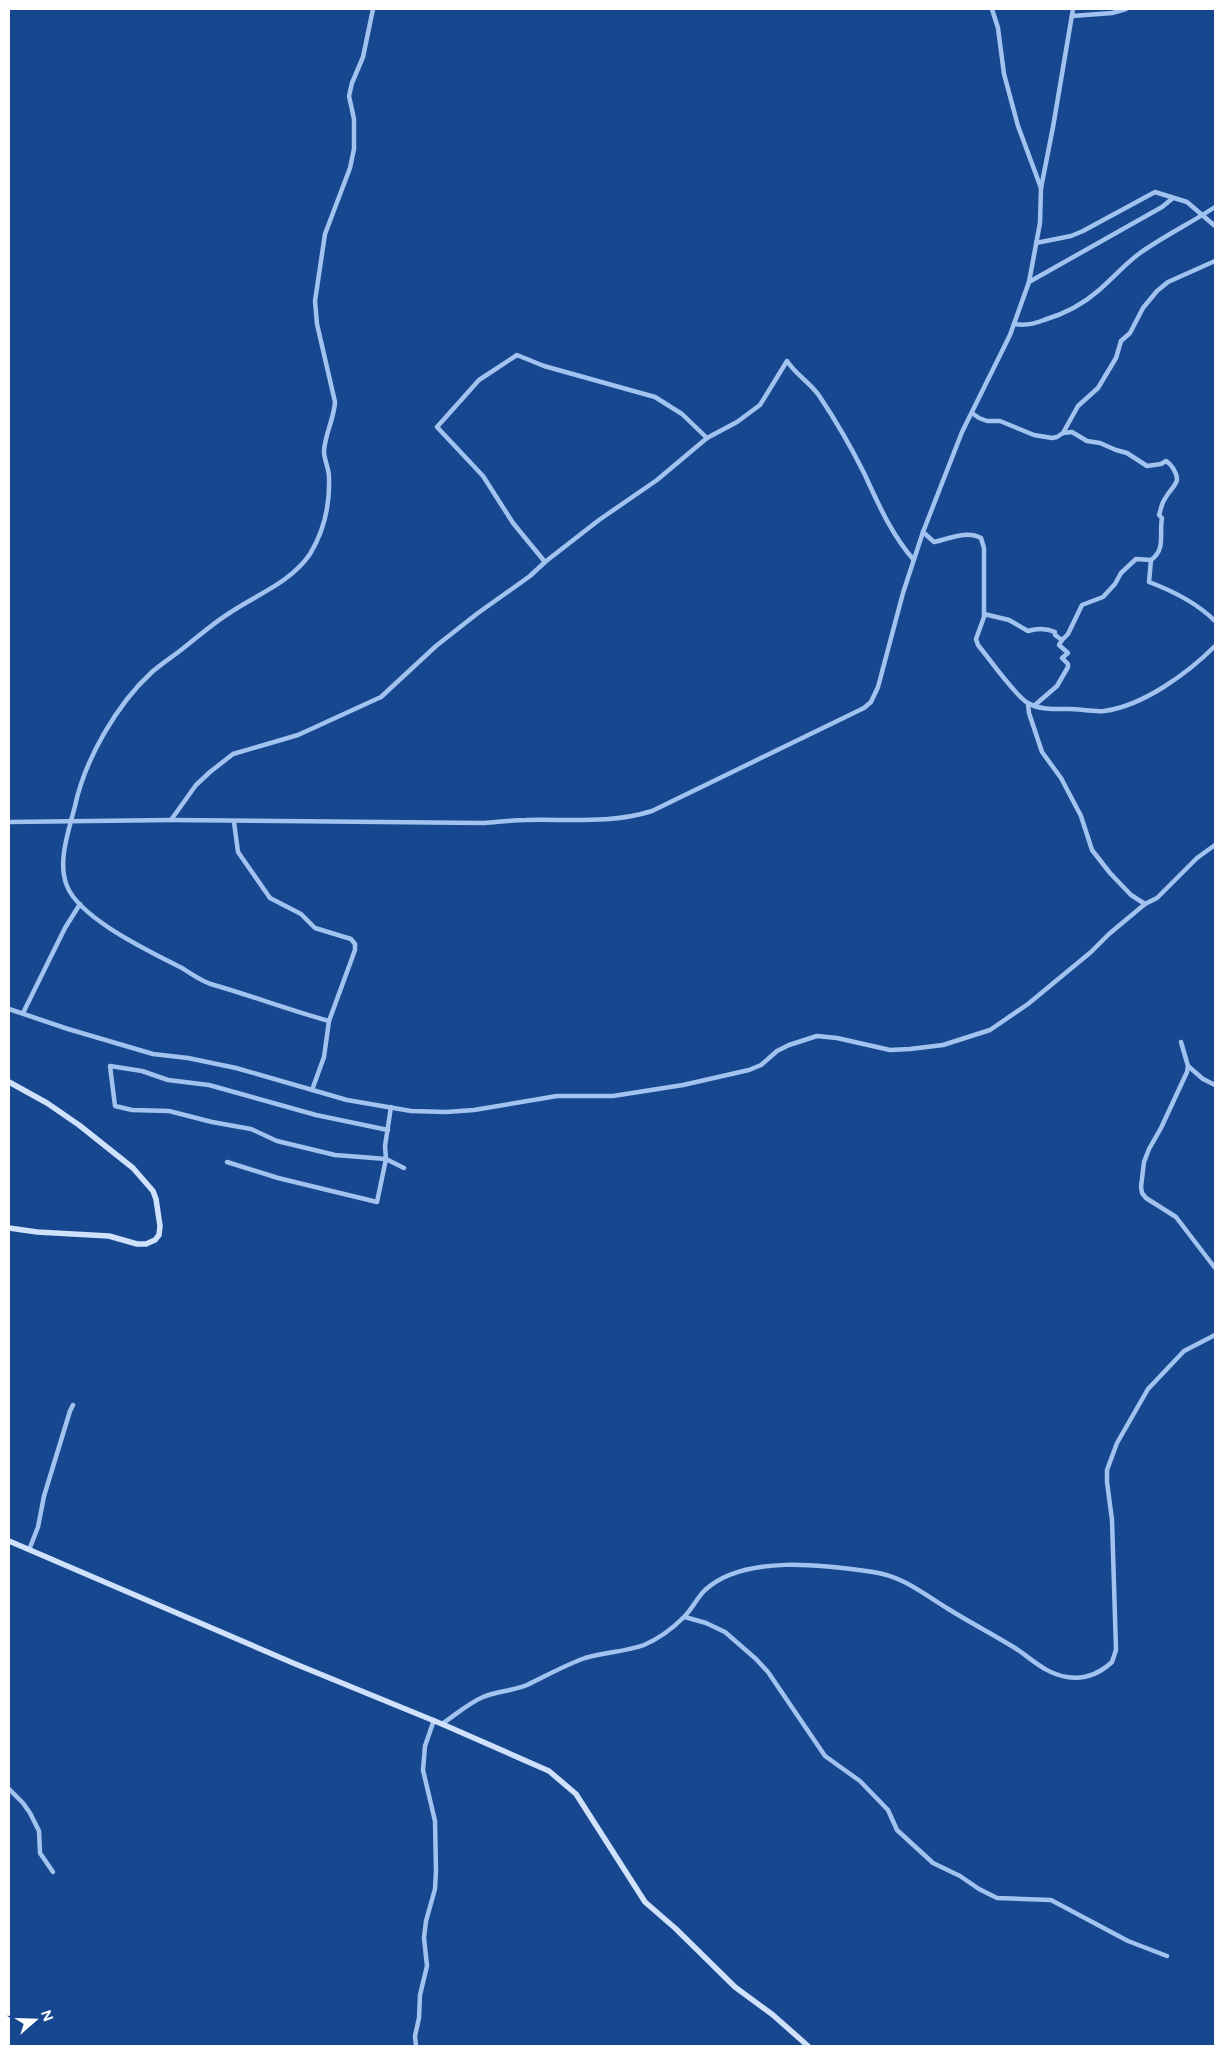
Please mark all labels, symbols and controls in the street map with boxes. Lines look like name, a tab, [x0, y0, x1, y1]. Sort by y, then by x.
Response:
north arrow	[10, 1995, 60, 2045]
text: N	[37, 2008, 57, 2024]

